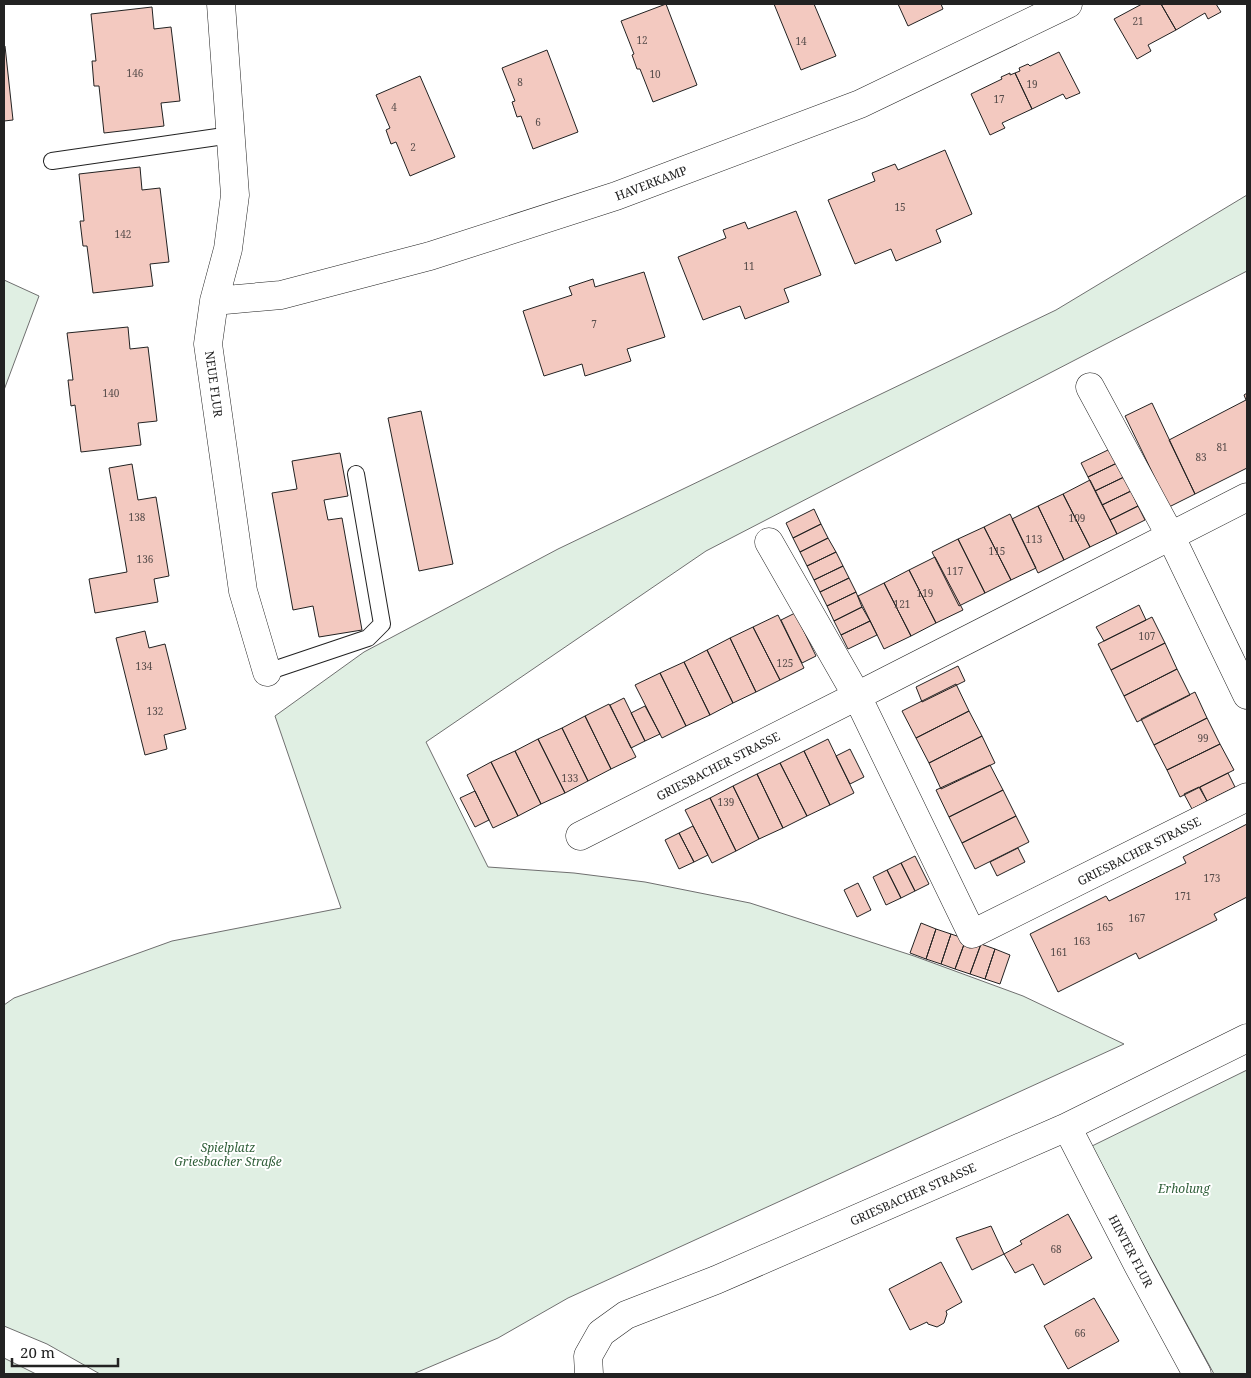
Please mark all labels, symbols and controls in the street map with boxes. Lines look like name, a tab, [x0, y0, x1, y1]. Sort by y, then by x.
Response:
house number: 21	[1132, 14, 1144, 28]
house number: 12	[636, 33, 648, 47]
house number: 14	[795, 34, 807, 48]
house number: 146	[127, 66, 144, 80]
house number: 10	[649, 67, 661, 81]
house number: 8	[517, 75, 523, 89]
house number: 19	[1026, 77, 1038, 91]
house number: 17	[993, 92, 1005, 106]
house number: 4	[391, 100, 397, 114]
house number: 6	[535, 115, 541, 129]
house number: 2	[410, 140, 416, 154]
street label: HAVERKAMP	[613, 161, 689, 205]
house number: 15	[894, 200, 906, 214]
house number: 142	[115, 227, 131, 241]
house number: 11	[743, 259, 755, 273]
house number: 7	[591, 317, 597, 331]
street label: NEUE FLUR	[201, 350, 227, 418]
house number: 140	[103, 386, 120, 400]
house number: 81	[1216, 440, 1228, 454]
house number: 83	[1195, 450, 1207, 464]
house number: 138	[129, 510, 146, 524]
house number: 109	[1069, 511, 1085, 525]
house number: 113	[1026, 532, 1043, 546]
house number: 115	[989, 544, 1005, 558]
house number: 136	[137, 552, 154, 566]
house number: 117	[947, 564, 964, 578]
house number: 119	[917, 586, 933, 600]
house number: 121	[894, 597, 910, 611]
house number: 107	[1139, 629, 1156, 643]
house number: 125	[777, 656, 793, 670]
house number: 134	[136, 659, 153, 673]
house number: 132	[147, 704, 163, 718]
street label: GRIESBACHER STRASSE	[653, 727, 783, 805]
house number: 99	[1197, 731, 1209, 745]
house number: 133	[562, 771, 579, 785]
house number: 139	[718, 795, 734, 809]
street label: GRIESBACHER STRASSE	[1074, 812, 1204, 890]
house number: 173	[1204, 871, 1221, 885]
house number: 171	[1175, 889, 1191, 903]
house number: 167	[1129, 911, 1146, 925]
house number: 165	[1097, 920, 1113, 934]
house number: 163	[1074, 934, 1091, 948]
house number: 161	[1051, 945, 1067, 959]
park label: Spielplatz Griesbacher Straße	[174, 1139, 282, 1170]
street label: GRIESBACHER STRASSE	[847, 1158, 979, 1230]
park label: Erholung	[1157, 1180, 1211, 1197]
street label: HINTER FLUR	[1105, 1212, 1157, 1290]
house number: 68	[1050, 1242, 1062, 1256]
house number: 66	[1074, 1326, 1086, 1340]
scale bar	[12, 1336, 119, 1368]
text: 20 m	[20, 1342, 55, 1362]

